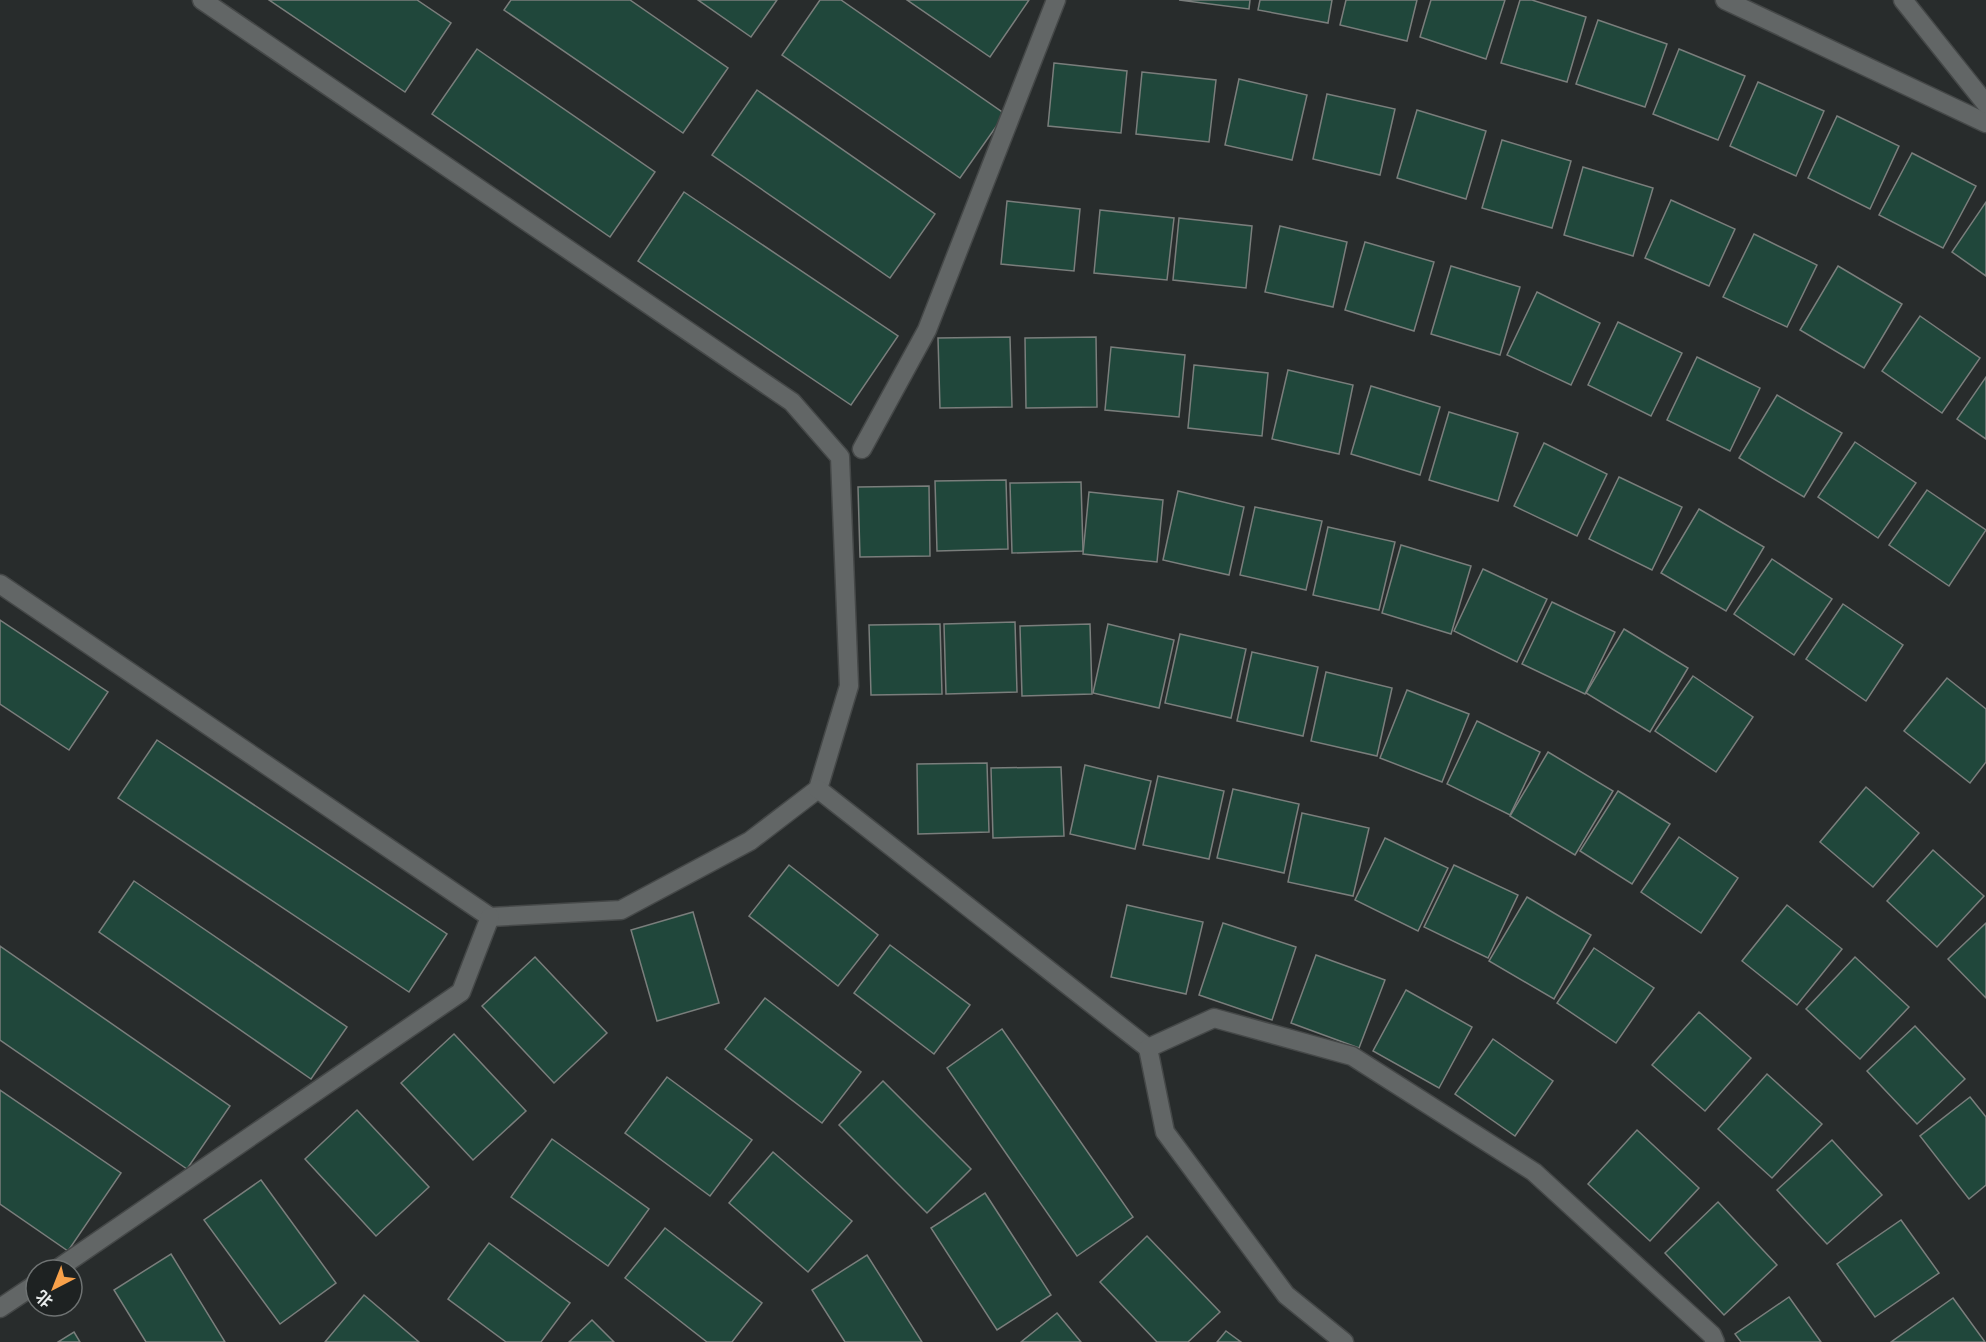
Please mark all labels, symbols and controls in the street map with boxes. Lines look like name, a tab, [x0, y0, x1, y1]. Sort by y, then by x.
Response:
north arrow	[24, 1258, 84, 1318]
text: 北	[31, 1286, 57, 1312]

